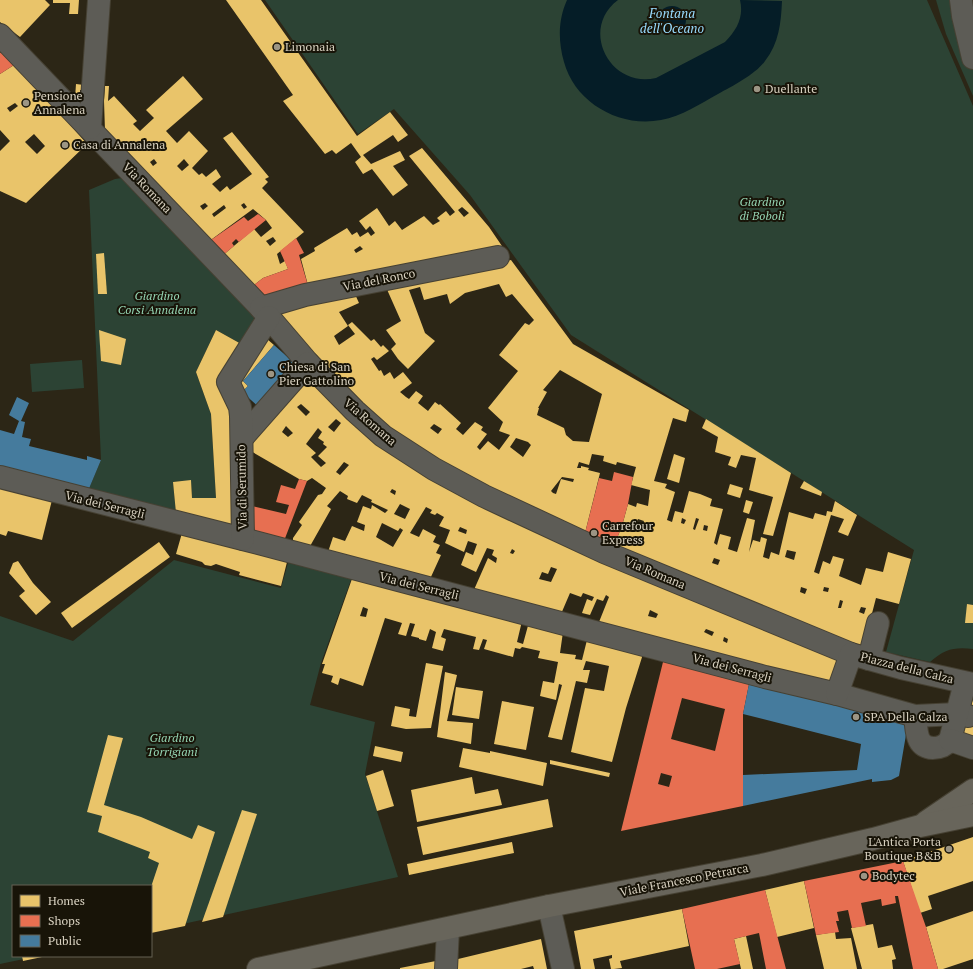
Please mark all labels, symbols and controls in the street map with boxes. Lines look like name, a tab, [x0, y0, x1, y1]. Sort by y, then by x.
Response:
water label: Fontana dell'Oceano	[640, 4, 705, 37]
place label: Limonaia	[285, 39, 335, 54]
marker: Limonaia	[272, 42, 282, 52]
place label: Duellante	[765, 81, 817, 96]
marker: Duellante	[752, 84, 762, 94]
place label: Pensione Annalena	[34, 88, 85, 117]
marker: Pensione Annalena	[21, 98, 31, 108]
place label: Casa di Annalena	[73, 137, 165, 152]
marker: Casa di Annalena	[60, 140, 70, 150]
street label: Via Romana	[120, 159, 175, 216]
park label: Giardino di Boboli	[739, 194, 785, 223]
street label: Via del Ronco	[342, 265, 417, 294]
park label: Giardino Corsi Annalena	[118, 288, 196, 317]
place label: Chiesa di San Pier Gattolino	[279, 359, 355, 388]
marker: Chiesa di San Pier Gattolino	[266, 369, 276, 379]
street label: Via Romana	[341, 395, 400, 448]
street label: Via di Serumido	[233, 444, 250, 530]
street label: Via dei Serragli	[64, 487, 147, 522]
place label: Carrefour Express	[602, 518, 653, 547]
marker: Carrefour Express	[589, 528, 599, 538]
street label: Via Romana	[623, 553, 688, 592]
street label: Via dei Serragli	[378, 568, 461, 603]
street label: Piazza della Calza	[859, 649, 955, 686]
street label: Via dei Serragli	[691, 650, 774, 685]
place label: SPA Della Calza	[864, 709, 948, 724]
marker: SPA Della Calza	[851, 712, 861, 722]
park label: Giardino Torrigiani	[146, 730, 198, 759]
place label: L'Antica Porta Boutique B&B	[864, 834, 941, 863]
marker: L'Antica Porta Boutique B&B	[944, 844, 954, 854]
street label: Viale Francesco Petrarca	[618, 860, 749, 899]
place label: Bodytec	[872, 868, 915, 883]
marker: Bodytec	[859, 871, 869, 881]
legend	[12, 885, 152, 957]
text: Homes	[48, 893, 85, 908]
text: Shops	[48, 913, 80, 928]
text: Public	[48, 933, 82, 948]

